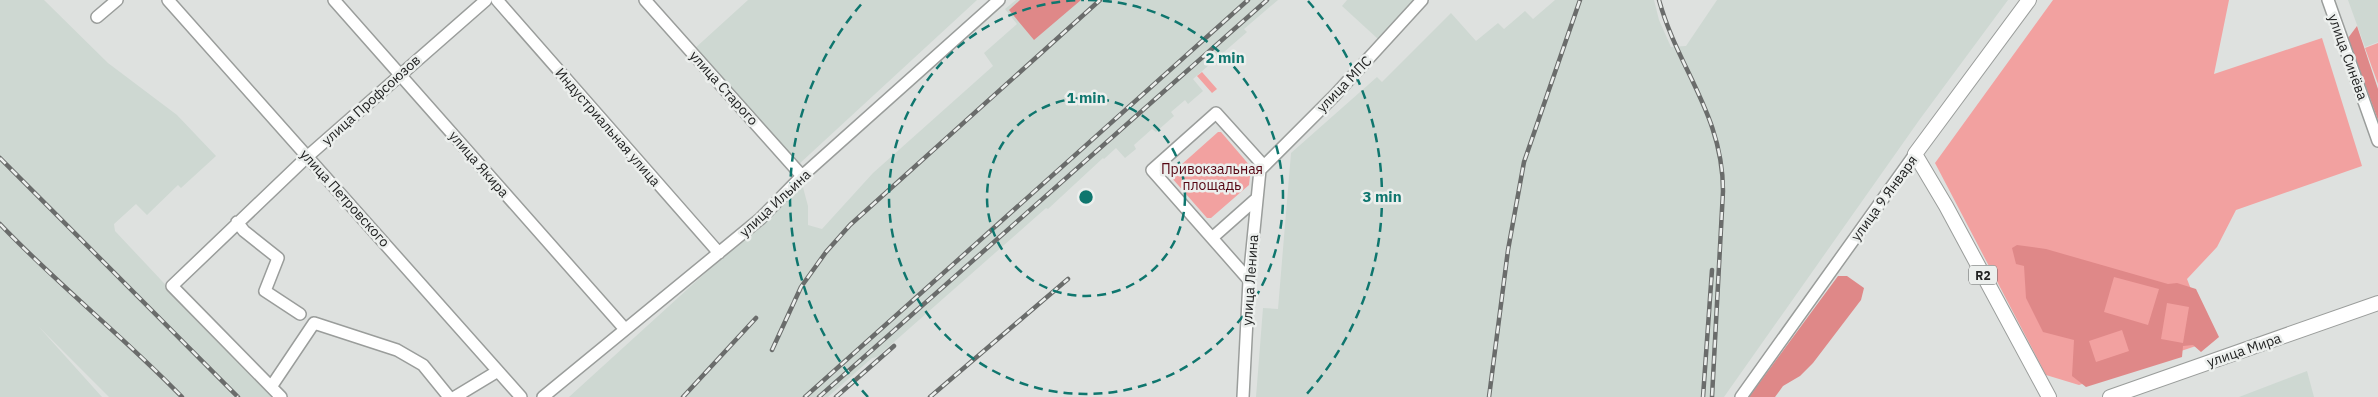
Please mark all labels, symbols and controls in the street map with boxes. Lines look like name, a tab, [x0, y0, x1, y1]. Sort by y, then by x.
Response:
street label: улица Синёва	[2324, 12, 2372, 103]
street label: улица Старого	[686, 47, 762, 129]
text: 2 min	[1205, 48, 1245, 67]
street label: улица Профсоюзов	[318, 51, 424, 149]
street label: улица МПС	[1313, 52, 1376, 116]
street label: Индустриальная улица	[552, 64, 665, 190]
text: 1 min	[1066, 88, 1106, 107]
street label: улица Якира	[445, 127, 513, 201]
street label: улица Петровского	[296, 145, 394, 251]
street label: улица 9 Января	[1847, 152, 1921, 244]
park label: Привокзальная площадь	[1161, 160, 1263, 194]
street label: улица Ильина	[736, 165, 815, 241]
text: 3 min	[1362, 187, 1402, 206]
centre of rings	[1077, 188, 1095, 206]
street label: улица Ленина	[1238, 233, 1262, 326]
road number: R2	[1969, 266, 1997, 284]
street label: улица Мира	[2205, 329, 2284, 371]

